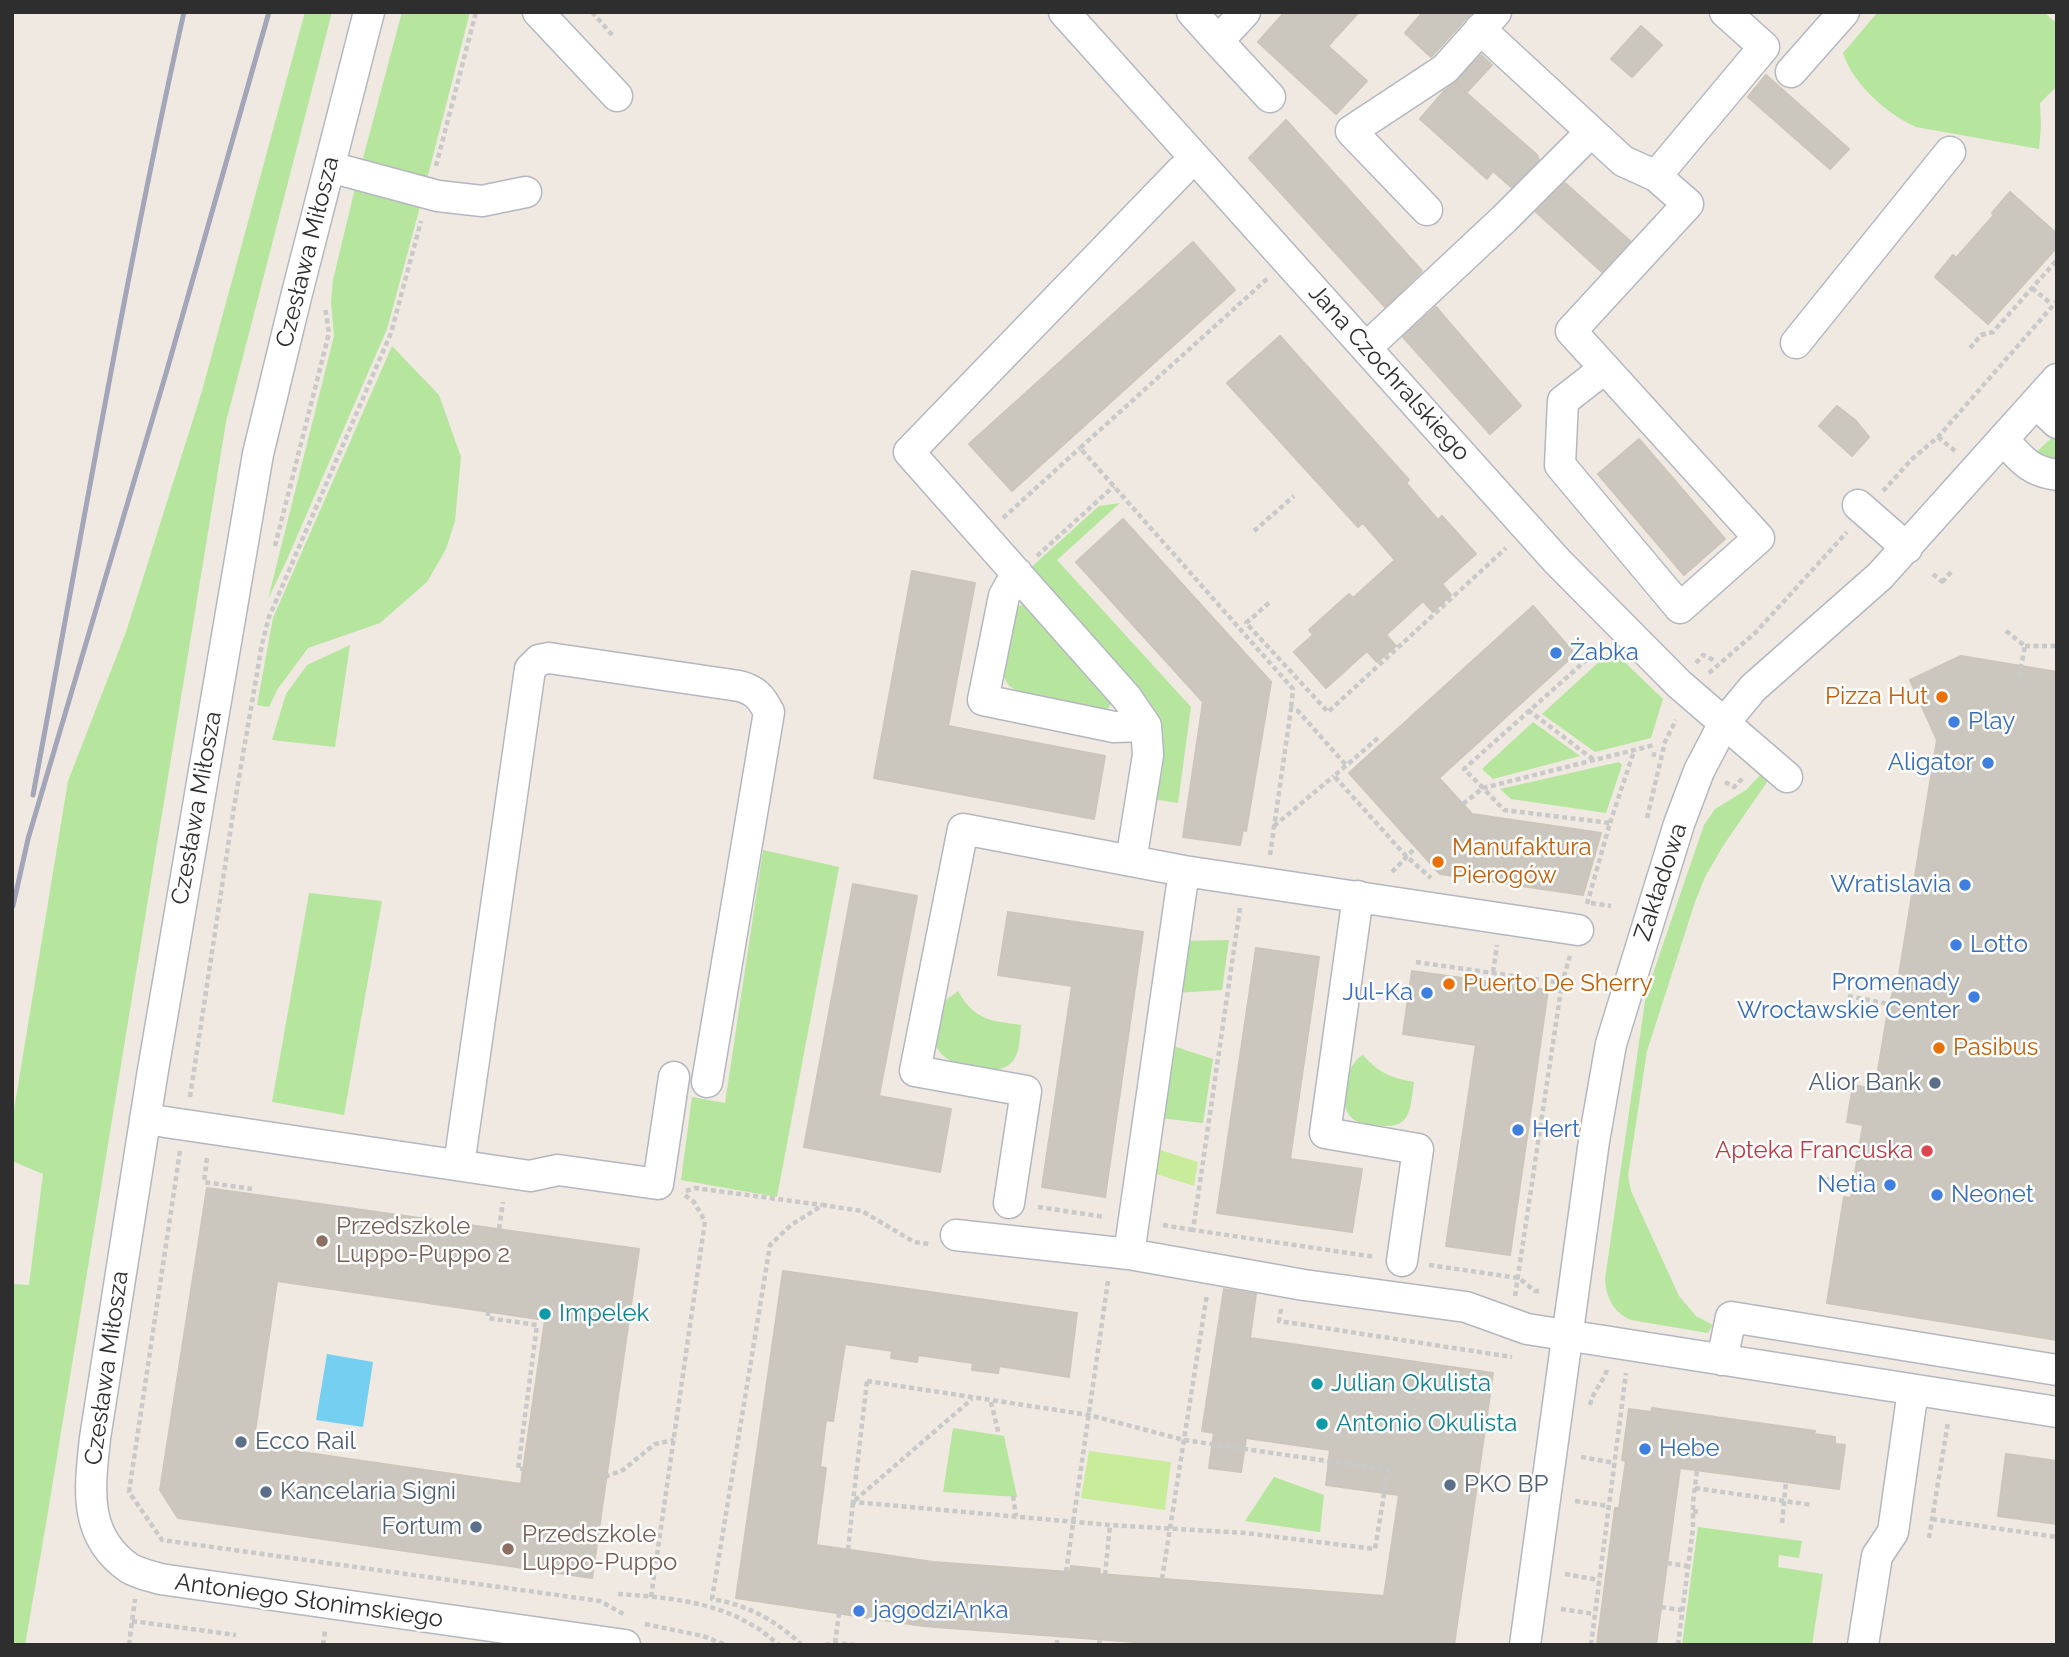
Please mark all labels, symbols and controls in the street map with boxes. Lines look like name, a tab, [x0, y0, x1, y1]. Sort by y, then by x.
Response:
street label: Czesława Miłosza	[270, 154, 346, 350]
street label: Jana Czochralskiego	[1302, 279, 1476, 467]
place label: Żabka	[1570, 639, 1639, 667]
marker: Żabka	[1548, 645, 1564, 661]
place label: Pizza Hut	[1825, 683, 1928, 711]
marker: Pizza Hut	[1934, 689, 1950, 705]
place label: Play	[1968, 708, 2015, 736]
street label: Czesława Miłosza	[166, 709, 228, 907]
marker: Play	[1946, 714, 1962, 730]
place label: Aligator	[1888, 749, 1974, 777]
marker: Aligator	[1980, 755, 1996, 771]
street label: Zakładowa	[1628, 820, 1694, 944]
place label: Manufaktura Pierogów	[1452, 834, 1592, 890]
marker: Manufaktura Pierogów	[1430, 854, 1446, 870]
place label: Wratislavia	[1830, 871, 1951, 899]
marker: Wratislavia	[1957, 877, 1973, 893]
place label: Lotto	[1970, 931, 2028, 959]
marker: Lotto	[1948, 937, 1964, 953]
place label: Promenady Wrocławskie Center	[1737, 969, 1960, 1025]
place label: Puerto De Sherry	[1463, 970, 1653, 998]
marker: Puerto De Sherry	[1441, 976, 1457, 992]
place label: Jul-Ka	[1343, 979, 1413, 1007]
marker: Jul-Ka	[1419, 985, 1435, 1001]
marker: Promenady Wrocławskie Center	[1966, 989, 1982, 1005]
place label: Pasibus	[1953, 1034, 2038, 1062]
marker: Pasibus	[1931, 1040, 1947, 1056]
place label: Alior Bank	[1808, 1069, 1921, 1097]
marker: Alior Bank	[1927, 1075, 1943, 1091]
place label: Hert	[1532, 1116, 1580, 1144]
marker: Hert	[1510, 1122, 1526, 1138]
place label: Apteka Francuska	[1715, 1137, 1913, 1165]
marker: Apteka Francuska	[1919, 1143, 1935, 1159]
place label: Netia	[1817, 1171, 1876, 1199]
marker: Netia	[1882, 1177, 1898, 1193]
place label: Neonet	[1951, 1181, 2034, 1209]
marker: Neonet	[1929, 1187, 1945, 1203]
place label: Przedszkole Luppo-Puppo 2	[336, 1213, 510, 1269]
marker: Przedszkole Luppo-Puppo 2	[314, 1233, 330, 1249]
street label: Czesława Miłosza	[79, 1269, 135, 1467]
place label: Impelek	[559, 1300, 649, 1328]
marker: Impelek	[537, 1306, 553, 1322]
place label: Julian Okulista	[1331, 1370, 1491, 1398]
marker: Julian Okulista	[1309, 1376, 1325, 1392]
place label: Antonio Okulista	[1336, 1410, 1517, 1438]
marker: Antonio Okulista	[1314, 1416, 1330, 1432]
place label: Ecco Rail	[255, 1428, 356, 1456]
marker: Ecco Rail	[233, 1434, 249, 1450]
place label: Hebe	[1659, 1435, 1719, 1463]
marker: Hebe	[1637, 1441, 1653, 1457]
place label: PKO BP	[1464, 1471, 1548, 1499]
marker: PKO BP	[1442, 1477, 1458, 1493]
place label: Kancelaria Signi	[280, 1478, 456, 1506]
marker: Kancelaria Signi	[258, 1484, 274, 1500]
place label: Fortum	[382, 1513, 462, 1541]
marker: Fortum	[468, 1519, 484, 1535]
place label: Przedszkole Luppo-Puppo	[522, 1521, 677, 1577]
marker: Przedszkole Luppo-Puppo	[500, 1541, 516, 1557]
street label: Antoniego Słonimskiego	[173, 1568, 445, 1634]
place label: jagodziAnka	[873, 1597, 1009, 1625]
marker: jagodziAnka	[851, 1603, 867, 1619]

